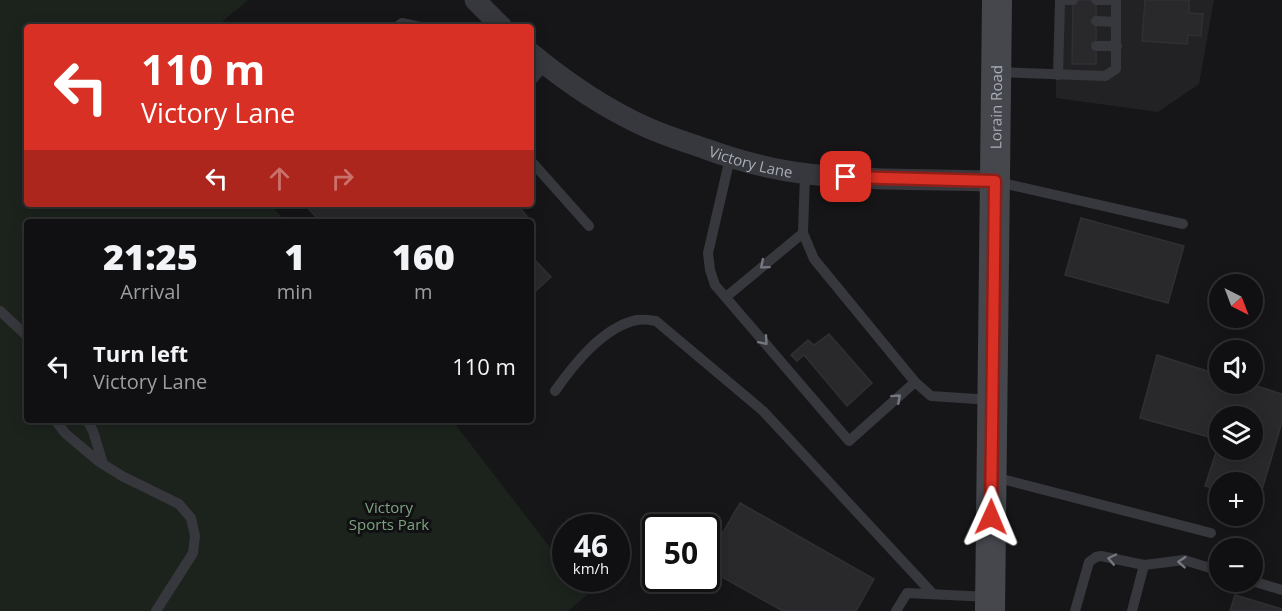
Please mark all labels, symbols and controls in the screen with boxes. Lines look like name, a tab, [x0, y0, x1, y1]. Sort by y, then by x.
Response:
text: 110 m	[141, 40, 265, 97]
icon: left	[42, 48, 120, 126]
street label: Lorain Road	[985, 65, 1006, 149]
text: Victory Lane	[141, 94, 295, 131]
street label: Victory Lane	[707, 141, 794, 182]
pin	[820, 151, 871, 202]
icon: arrive	[829, 160, 862, 193]
icon: left	[200, 162, 233, 195]
icon: ahead	[263, 162, 296, 195]
icon: right	[326, 162, 359, 195]
text: 21:25	[103, 232, 198, 281]
text: 1	[284, 232, 305, 281]
text: 160	[392, 232, 455, 281]
one-way arrow	[760, 257, 771, 268]
north arrow	[1209, 274, 1263, 328]
map controls	[1209, 274, 1263, 592]
text: Arrival	[120, 278, 181, 305]
text: min	[277, 278, 313, 305]
text: m	[414, 278, 433, 305]
one-way arrow	[756, 334, 767, 345]
text: Turn left	[93, 338, 188, 368]
button: sound	[1209, 340, 1263, 394]
icon: left	[42, 350, 75, 383]
text: 110 m	[452, 351, 516, 381]
text: Victory Lane	[93, 368, 207, 395]
one-way arrow	[890, 394, 900, 405]
button: layers	[1209, 406, 1263, 460]
button: +	[1209, 472, 1263, 526]
position arrow	[959, 485, 1023, 549]
park label: Victory Sports Park	[349, 497, 429, 534]
speed limit sign: 50	[642, 514, 720, 592]
text: 46	[574, 525, 608, 566]
button: −	[1209, 538, 1263, 592]
one-way arrow	[1107, 553, 1117, 566]
one-way arrow	[1177, 556, 1187, 569]
text: km/h	[573, 558, 609, 578]

